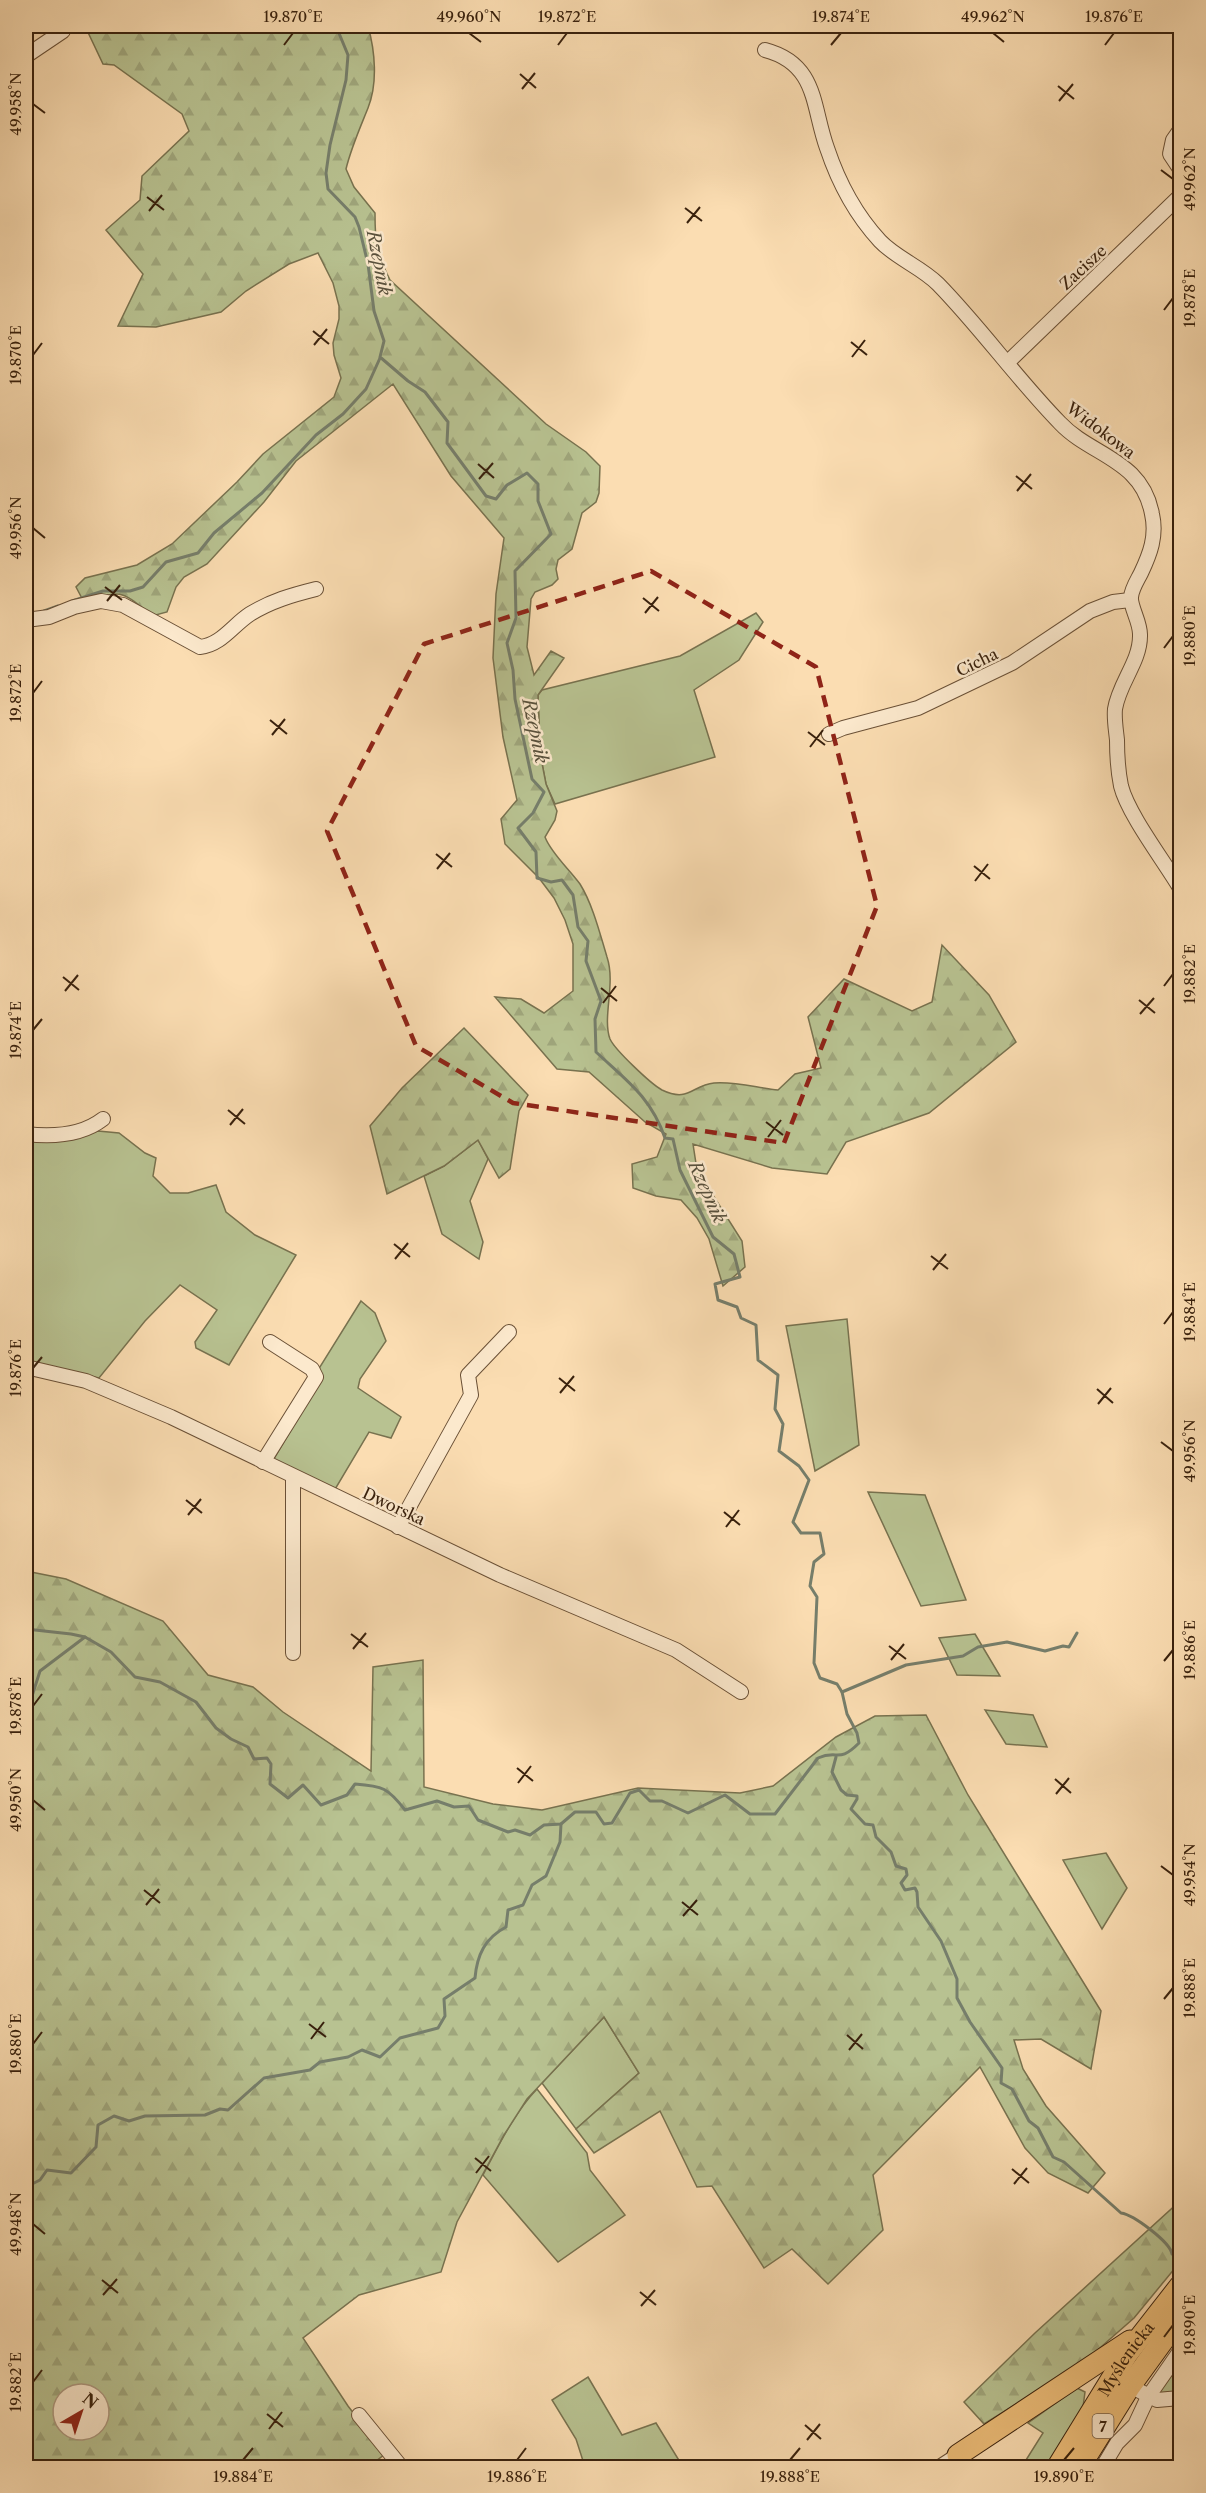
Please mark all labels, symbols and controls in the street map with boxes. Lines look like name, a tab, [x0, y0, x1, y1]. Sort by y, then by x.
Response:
text: 19.870°E	[263, 7, 323, 26]
text: 49.960°N	[437, 7, 501, 26]
text: 19.872°E	[538, 7, 596, 26]
text: 19.874°E	[812, 7, 870, 26]
text: 49.962°N	[961, 7, 1025, 26]
text: 19.876°E	[1085, 7, 1143, 26]
text: 49.958°N	[6, 72, 25, 136]
text: 49.962°N	[1180, 147, 1199, 211]
water label: Rzepnik	[362, 227, 396, 298]
street label: Zacisze	[1055, 240, 1111, 294]
text: 19.878°E	[1180, 269, 1199, 327]
text: 19.870°E	[6, 325, 25, 385]
street label: Widokowa	[1062, 397, 1140, 463]
text: 49.956°N	[6, 496, 25, 560]
text: 19.880°E	[1180, 606, 1199, 666]
street label: Cicha	[953, 643, 1002, 681]
text: 19.872°E	[6, 664, 25, 722]
water label: Rzepnik	[517, 695, 553, 766]
text: 19.882°E	[1180, 944, 1199, 1004]
text: 19.874°E	[6, 1001, 25, 1059]
water label: Rzepnik	[683, 1156, 731, 1227]
text: 19.884°E	[1180, 1282, 1199, 1342]
text: 19.876°E	[6, 1339, 25, 1397]
text: 49.956°N	[1180, 1419, 1199, 1483]
street label: Dworska	[360, 1483, 429, 1529]
text: 19.886°E	[1180, 1620, 1199, 1680]
text: 19.878°E	[6, 1677, 25, 1735]
text: 49.950°N	[6, 1768, 25, 1832]
text: 49.954°N	[1180, 1843, 1199, 1907]
text: 19.888°E	[1180, 1958, 1199, 2018]
text: 19.880°E	[6, 2014, 25, 2074]
text: 49.948°N	[6, 2192, 25, 2256]
text: 19.890°E	[1180, 2295, 1199, 2355]
street label: Myślenicka	[1094, 2317, 1159, 2400]
text: 19.882°E	[6, 2352, 25, 2412]
north arrow	[51, 2382, 111, 2442]
text: N	[79, 2388, 102, 2413]
road number: 7	[1092, 2414, 1114, 2438]
text: 19.884°E	[213, 2467, 273, 2486]
text: 19.886°E	[487, 2467, 547, 2486]
text: 19.888°E	[760, 2467, 820, 2486]
text: 19.890°E	[1034, 2467, 1094, 2486]

